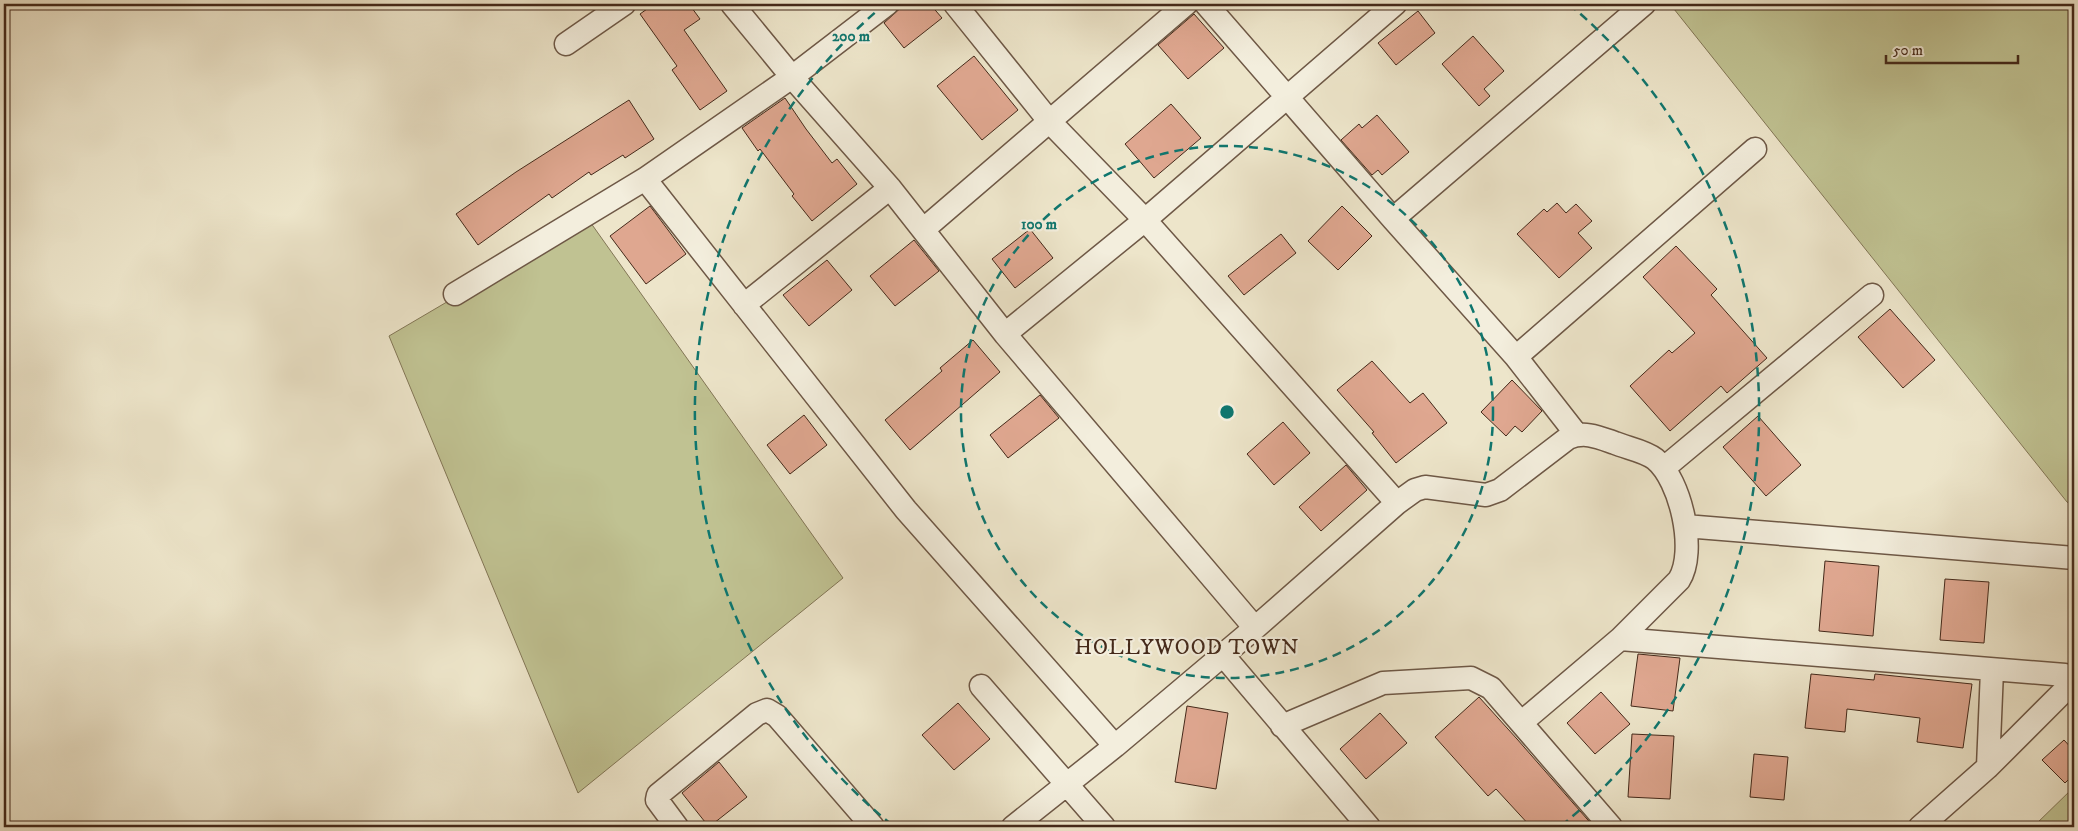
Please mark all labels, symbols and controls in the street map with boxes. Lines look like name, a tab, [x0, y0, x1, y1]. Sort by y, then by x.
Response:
text: 200 m	[832, 27, 871, 46]
scale bar	[1886, 32, 2018, 64]
text: 50 m	[1893, 41, 1923, 60]
text: 100 m	[1021, 215, 1058, 234]
centre of rings	[1218, 403, 1236, 421]
district label: HOLLYWOOD TOWN	[1074, 635, 1300, 661]

